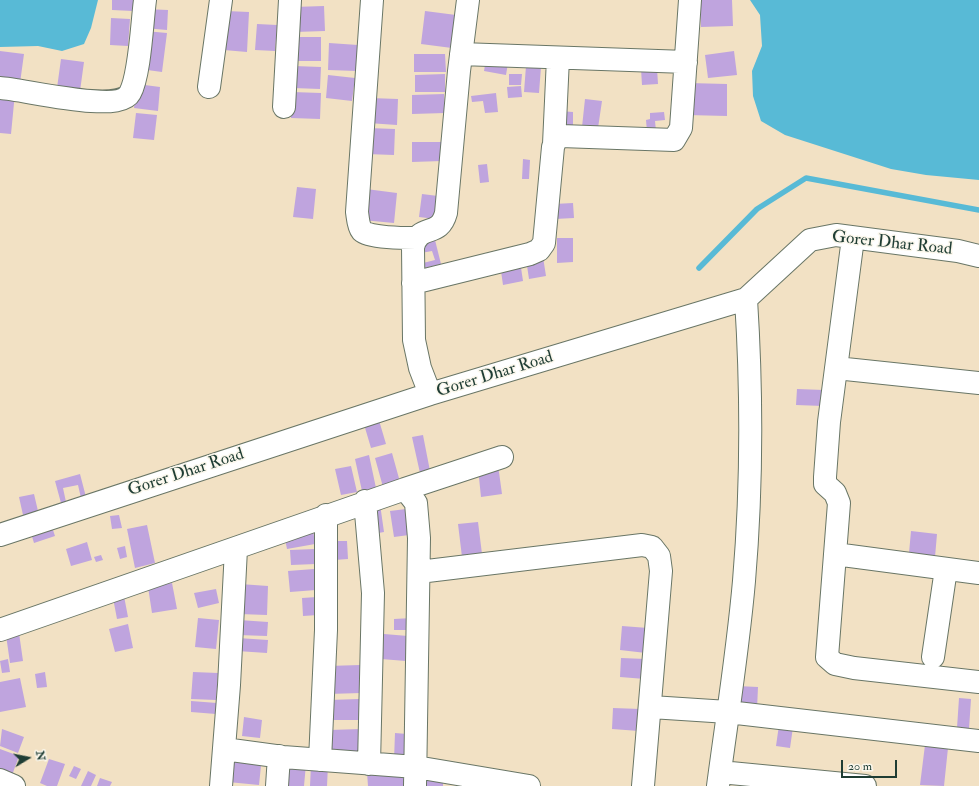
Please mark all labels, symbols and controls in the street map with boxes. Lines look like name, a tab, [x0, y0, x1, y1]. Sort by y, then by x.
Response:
street label: Gorer Dhar Road	[831, 228, 953, 260]
street label: Gorer Dhar Road	[434, 348, 556, 402]
street label: Gorer Dhar Road	[125, 445, 247, 501]
north arrow	[8, 738, 48, 778]
text: N	[33, 750, 48, 762]
scale bar	[843, 752, 899, 778]
text: 20 m	[848, 759, 872, 774]

